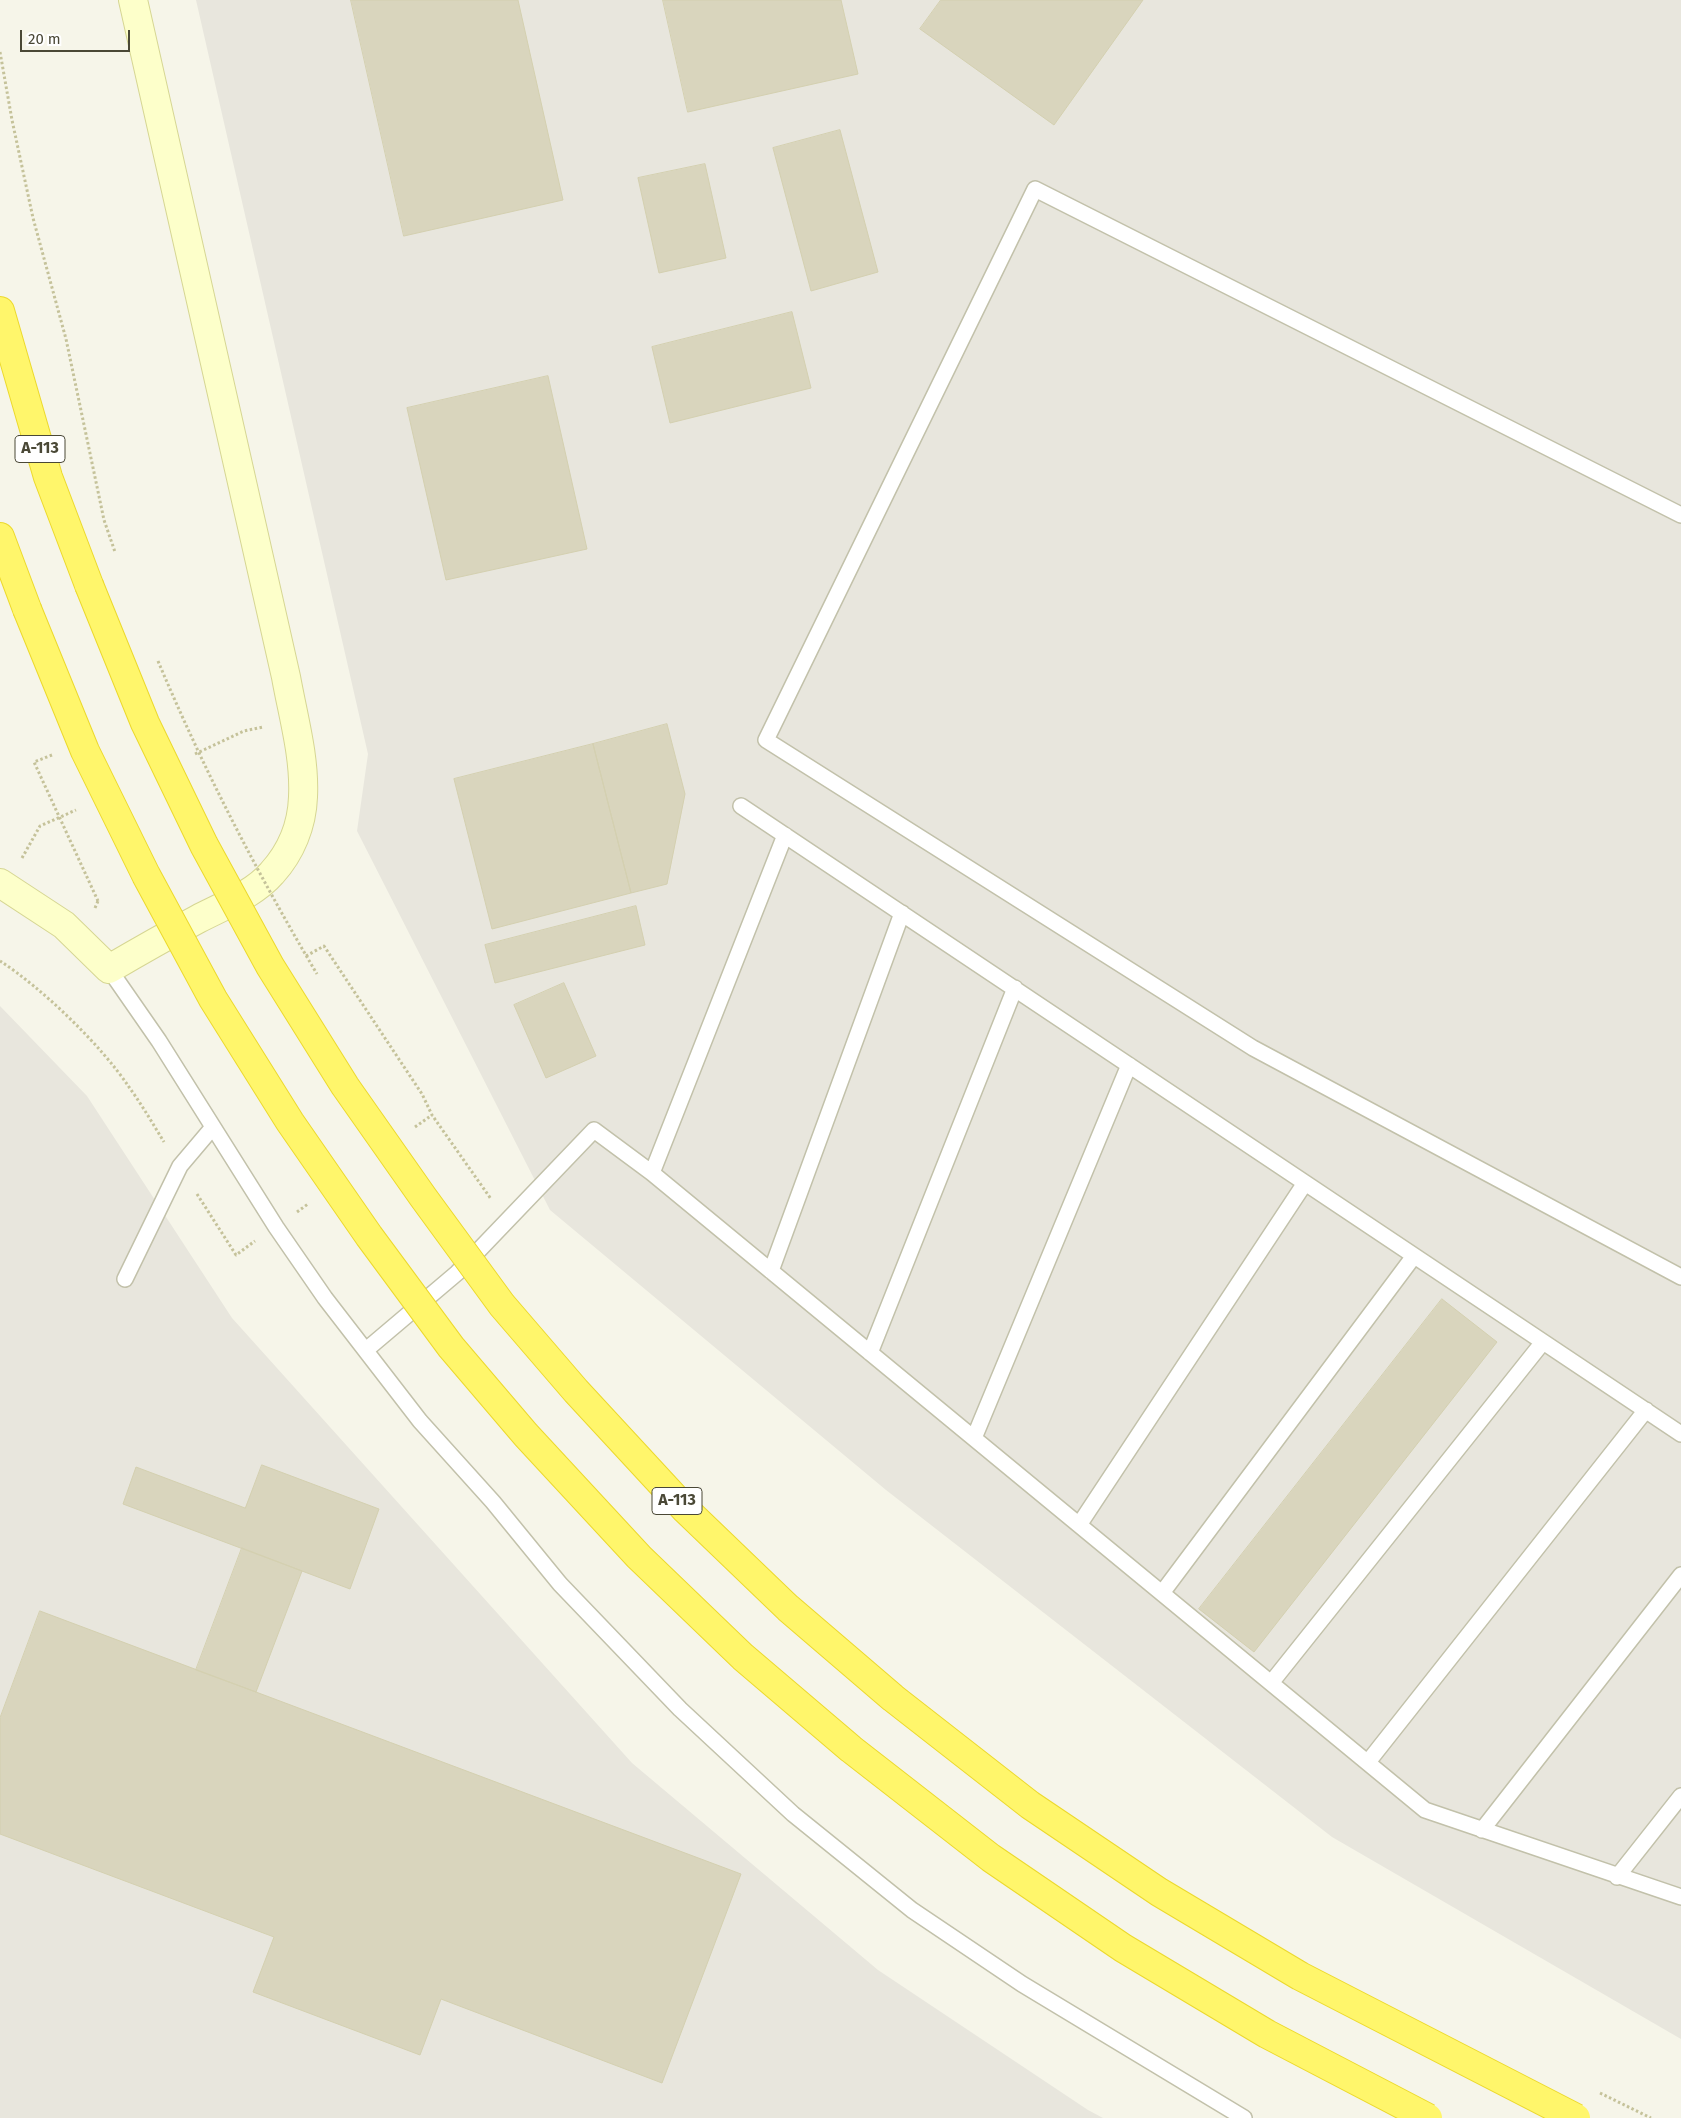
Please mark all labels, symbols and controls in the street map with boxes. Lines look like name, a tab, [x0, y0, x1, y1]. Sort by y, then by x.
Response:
scale bar	[22, 20, 132, 52]
text: 20 m	[28, 30, 61, 48]
road number: А-113	[15, 436, 65, 462]
road number: А-113	[652, 1488, 702, 1514]

